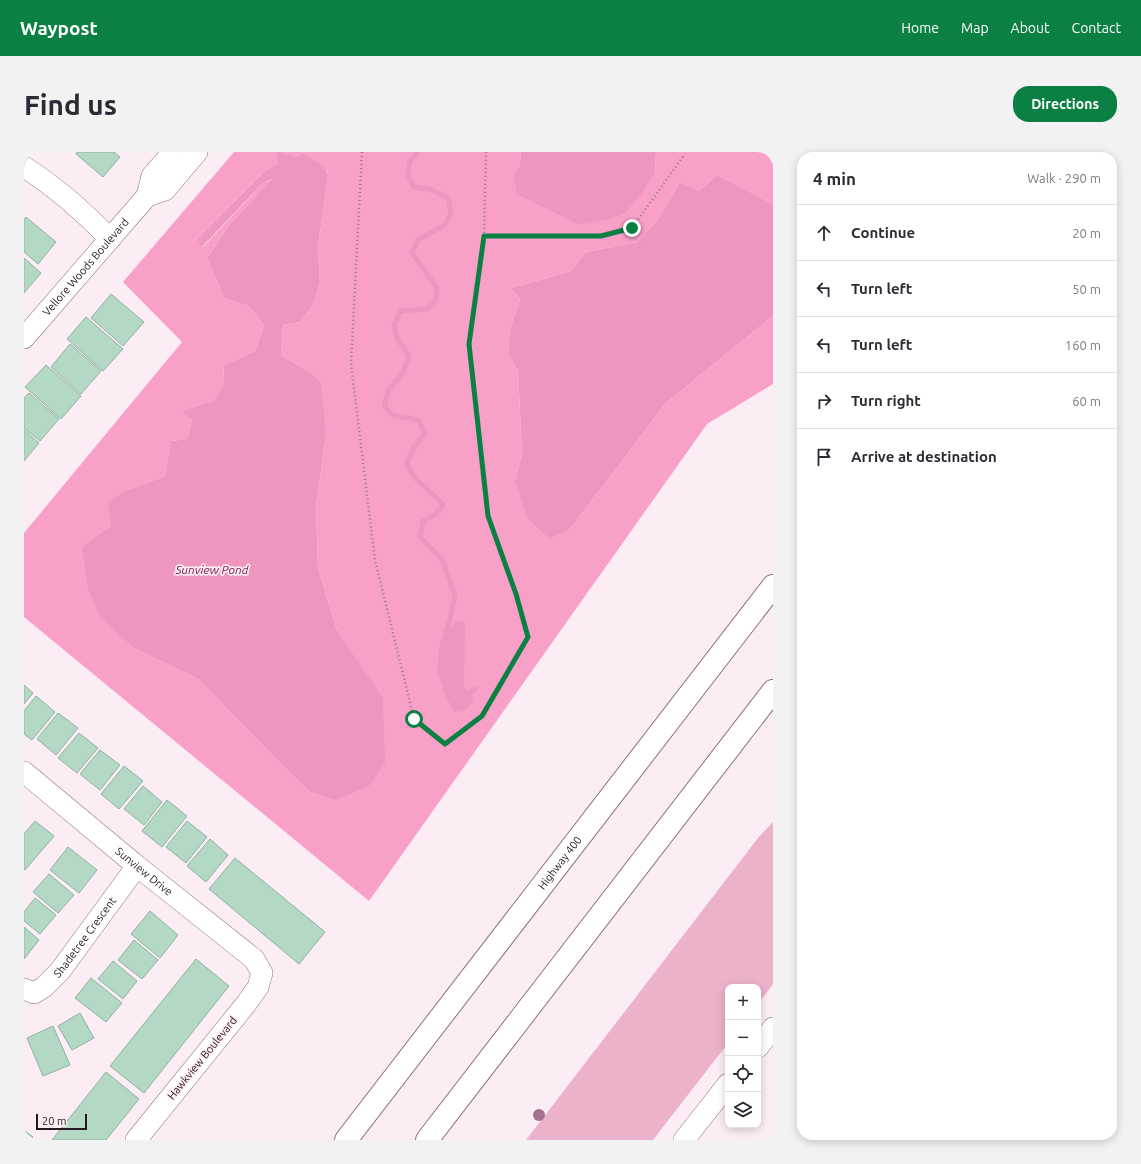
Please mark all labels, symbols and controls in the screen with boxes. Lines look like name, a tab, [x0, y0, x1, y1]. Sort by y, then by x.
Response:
text: Waypost	[20, 17, 98, 39]
text: Home	[901, 20, 939, 36]
text: Map	[961, 20, 989, 36]
text: About	[1011, 20, 1050, 36]
text: Contact	[1072, 20, 1121, 36]
button: Directions	[1013, 86, 1117, 122]
text: Find us	[24, 89, 117, 120]
text: 4 min	[813, 169, 856, 188]
text: Walk · 290 m	[1027, 171, 1101, 185]
street label: Vellore Woods Boulevard	[40, 216, 131, 318]
route end	[623, 219, 641, 237]
icon: ahead	[813, 222, 835, 244]
text: Continue	[851, 224, 915, 241]
text: 20 m	[1072, 226, 1101, 240]
icon: left	[813, 278, 835, 300]
text: Turn left	[851, 280, 912, 297]
text: 50 m	[1072, 282, 1101, 296]
icon: left	[813, 334, 835, 356]
text: Turn left	[851, 336, 912, 353]
text: 160 m	[1065, 338, 1101, 352]
icon: right	[813, 390, 835, 412]
text: Turn right	[851, 392, 921, 409]
text: 60 m	[1072, 394, 1101, 408]
icon: arrive	[813, 446, 835, 468]
text: Arrive at destination	[851, 448, 997, 465]
water label: Sunview Pond	[175, 563, 249, 576]
route start	[405, 710, 423, 728]
street label: Highway 400	[535, 834, 584, 892]
street label: Sunview Drive	[113, 845, 175, 898]
street label: Shadetree Crescent	[51, 894, 119, 980]
map controls	[725, 984, 761, 1128]
button: +	[725, 984, 761, 1020]
street label: Hawkview Boulevard	[165, 1014, 239, 1102]
button: −	[725, 1020, 761, 1056]
button: locate	[725, 1056, 761, 1092]
button: layers	[725, 1092, 761, 1128]
scale bar	[36, 1112, 87, 1131]
text: 20 m	[42, 1115, 66, 1127]

